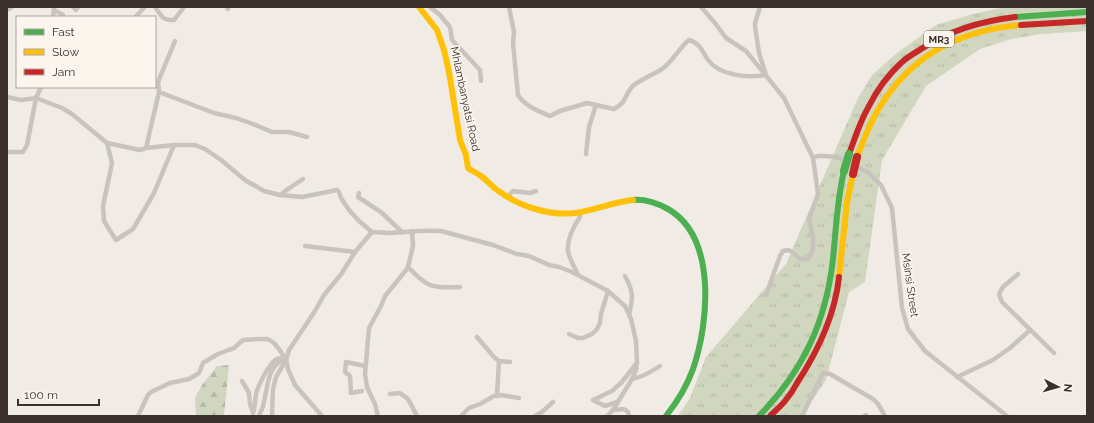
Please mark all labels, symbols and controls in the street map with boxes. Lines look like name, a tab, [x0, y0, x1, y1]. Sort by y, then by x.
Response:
legend	[16, 16, 156, 88]
text: Fast	[52, 25, 75, 39]
road number: MR3	[924, 31, 954, 47]
text: Slow	[52, 45, 79, 59]
street label: Mhlambanyatsi Road	[448, 46, 482, 153]
text: Jam	[52, 65, 75, 79]
street label: Msinsi Street	[899, 252, 921, 318]
north arrow	[1038, 367, 1078, 407]
scale bar	[18, 381, 99, 407]
text: N	[1061, 383, 1074, 393]
text: 100 m	[24, 388, 58, 402]

